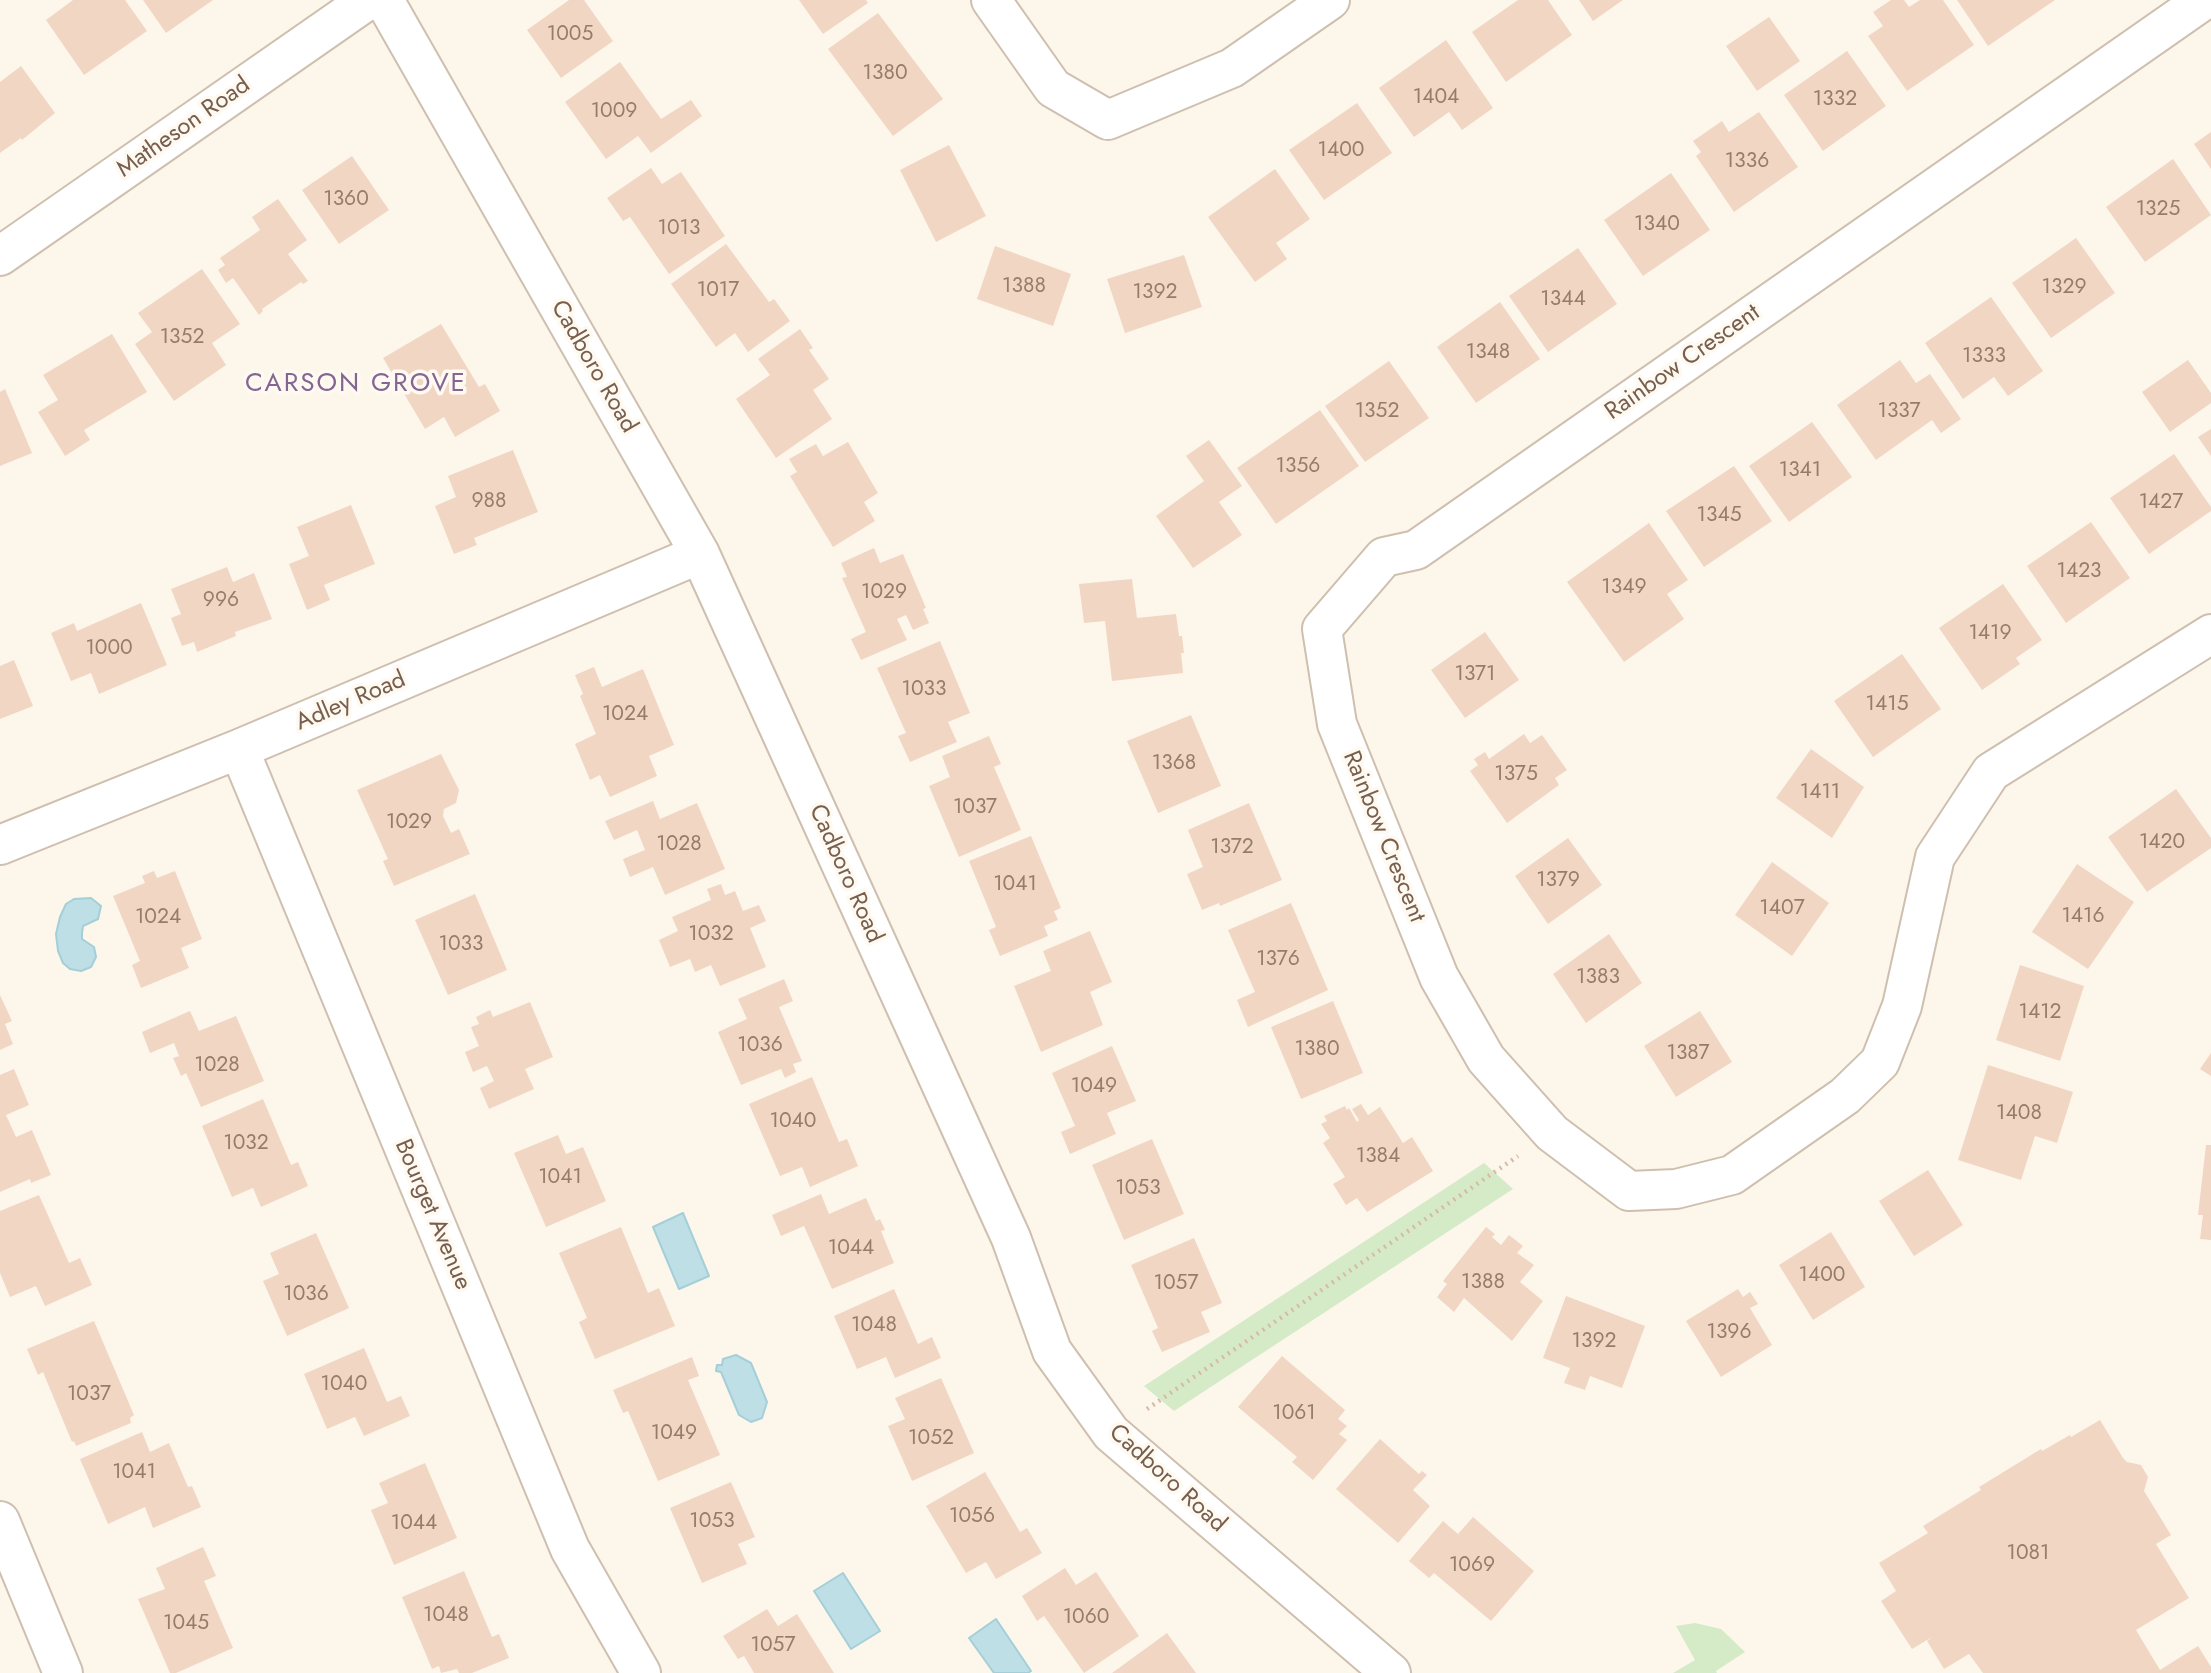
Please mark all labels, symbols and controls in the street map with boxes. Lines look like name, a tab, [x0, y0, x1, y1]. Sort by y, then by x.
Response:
house number: 1005	[547, 22, 593, 48]
house number: 1380	[863, 61, 907, 87]
street label: Matheson Road	[112, 71, 256, 185]
house number: 1404	[1413, 85, 1459, 111]
house number: 1332	[1813, 87, 1857, 113]
house number: 1009	[591, 99, 637, 125]
house number: 1400	[1318, 138, 1364, 164]
house number: 1336	[1725, 149, 1769, 175]
house number: 1360	[323, 187, 369, 213]
house number: 1325	[2136, 197, 2180, 223]
house number: 1340	[1634, 212, 1680, 238]
house number: 1013	[658, 216, 700, 242]
house number: 1388	[1002, 274, 1046, 300]
house number: 1329	[2042, 275, 2086, 301]
house number: 1017	[697, 278, 739, 304]
house number: 1392	[1133, 280, 1177, 306]
house number: 1344	[1540, 287, 1586, 313]
street label: Cadboro Road	[543, 296, 643, 438]
street label: Rainbow Crescent	[1600, 299, 1766, 427]
house number: 1352	[160, 325, 204, 351]
house number: 1348	[1466, 340, 1510, 366]
house number: 1333	[1962, 344, 2006, 370]
district label: CARSON GROVE	[247, 369, 465, 401]
house number: 1352	[1355, 399, 1399, 425]
house number: 1337	[1877, 399, 1921, 425]
house number: 1356	[1276, 454, 1320, 480]
house number: 1341	[1779, 458, 1821, 484]
house number: 988	[471, 489, 507, 515]
house number: 1427	[2139, 490, 2183, 516]
house number: 1345	[1696, 503, 1742, 529]
house number: 1423	[2056, 559, 2102, 585]
house number: 1349	[1601, 575, 1647, 601]
house number: 1029	[861, 580, 907, 606]
house number: 996	[203, 588, 239, 614]
house number: 1419	[1968, 621, 2012, 647]
house number: 1000	[85, 636, 133, 662]
house number: 1371	[1454, 662, 1496, 688]
street label: Adley Road	[292, 666, 410, 738]
house number: 1033	[902, 677, 946, 703]
house number: 1415	[1866, 692, 1908, 718]
house number: 1024	[602, 702, 648, 728]
street label: Rainbow Crescent	[1336, 747, 1430, 927]
house number: 1368	[1152, 751, 1196, 777]
house number: 1375	[1494, 762, 1538, 788]
house number: 1411	[1800, 780, 1840, 806]
house number: 1037	[953, 795, 997, 821]
street label: Cadboro Road	[802, 800, 888, 948]
house number: 1029	[386, 810, 432, 836]
house number: 1420	[2139, 830, 2185, 856]
house number: 1028	[656, 832, 702, 858]
house number: 1372	[1210, 835, 1254, 861]
house number: 1379	[1536, 868, 1580, 894]
house number: 1041	[993, 872, 1037, 898]
house number: 1407	[1759, 896, 1805, 922]
house number: 1416	[2061, 904, 2105, 930]
house number: 1024	[135, 905, 181, 931]
house number: 1032	[688, 922, 734, 948]
house number: 1033	[439, 932, 483, 958]
house number: 1376	[1256, 947, 1300, 973]
house number: 1383	[1576, 965, 1620, 991]
house number: 1412	[2018, 1000, 2062, 1026]
house number: 1036	[737, 1033, 783, 1059]
house number: 1380	[1295, 1037, 1339, 1063]
house number: 1387	[1666, 1041, 1710, 1067]
house number: 1028	[194, 1053, 240, 1079]
house number: 1049	[1071, 1074, 1117, 1100]
house number: 1408	[1996, 1101, 2042, 1127]
house number: 1040	[770, 1109, 816, 1135]
house number: 1032	[223, 1131, 269, 1157]
street label: Bourget Avenue	[387, 1135, 477, 1295]
house number: 1384	[1356, 1144, 1400, 1170]
house number: 1041	[538, 1165, 582, 1191]
house number: 1053	[1115, 1176, 1161, 1202]
house number: 1044	[828, 1236, 874, 1262]
house number: 1400	[1799, 1263, 1845, 1289]
house number: 1388	[1461, 1270, 1505, 1296]
house number: 1057	[1154, 1271, 1198, 1297]
house number: 1036	[283, 1282, 329, 1308]
house number: 1048	[851, 1313, 897, 1339]
house number: 1396	[1706, 1320, 1752, 1346]
house number: 1392	[1572, 1329, 1616, 1355]
house number: 1040	[321, 1372, 367, 1398]
house number: 1037	[67, 1382, 111, 1408]
house number: 1061	[1272, 1401, 1316, 1427]
street label: Cadboro Road	[1102, 1419, 1232, 1539]
house number: 1049	[651, 1421, 697, 1447]
house number: 1052	[908, 1426, 954, 1452]
house number: 1041	[112, 1460, 156, 1486]
house number: 1056	[949, 1504, 995, 1530]
house number: 1053	[689, 1509, 735, 1535]
house number: 1044	[391, 1511, 437, 1537]
house number: 1081	[2007, 1541, 2049, 1567]
house number: 1069	[1449, 1553, 1495, 1579]
house number: 1048	[423, 1603, 469, 1629]
house number: 1060	[1063, 1605, 1109, 1631]
house number: 1045	[163, 1611, 209, 1637]
house number: 1057	[751, 1633, 795, 1659]

